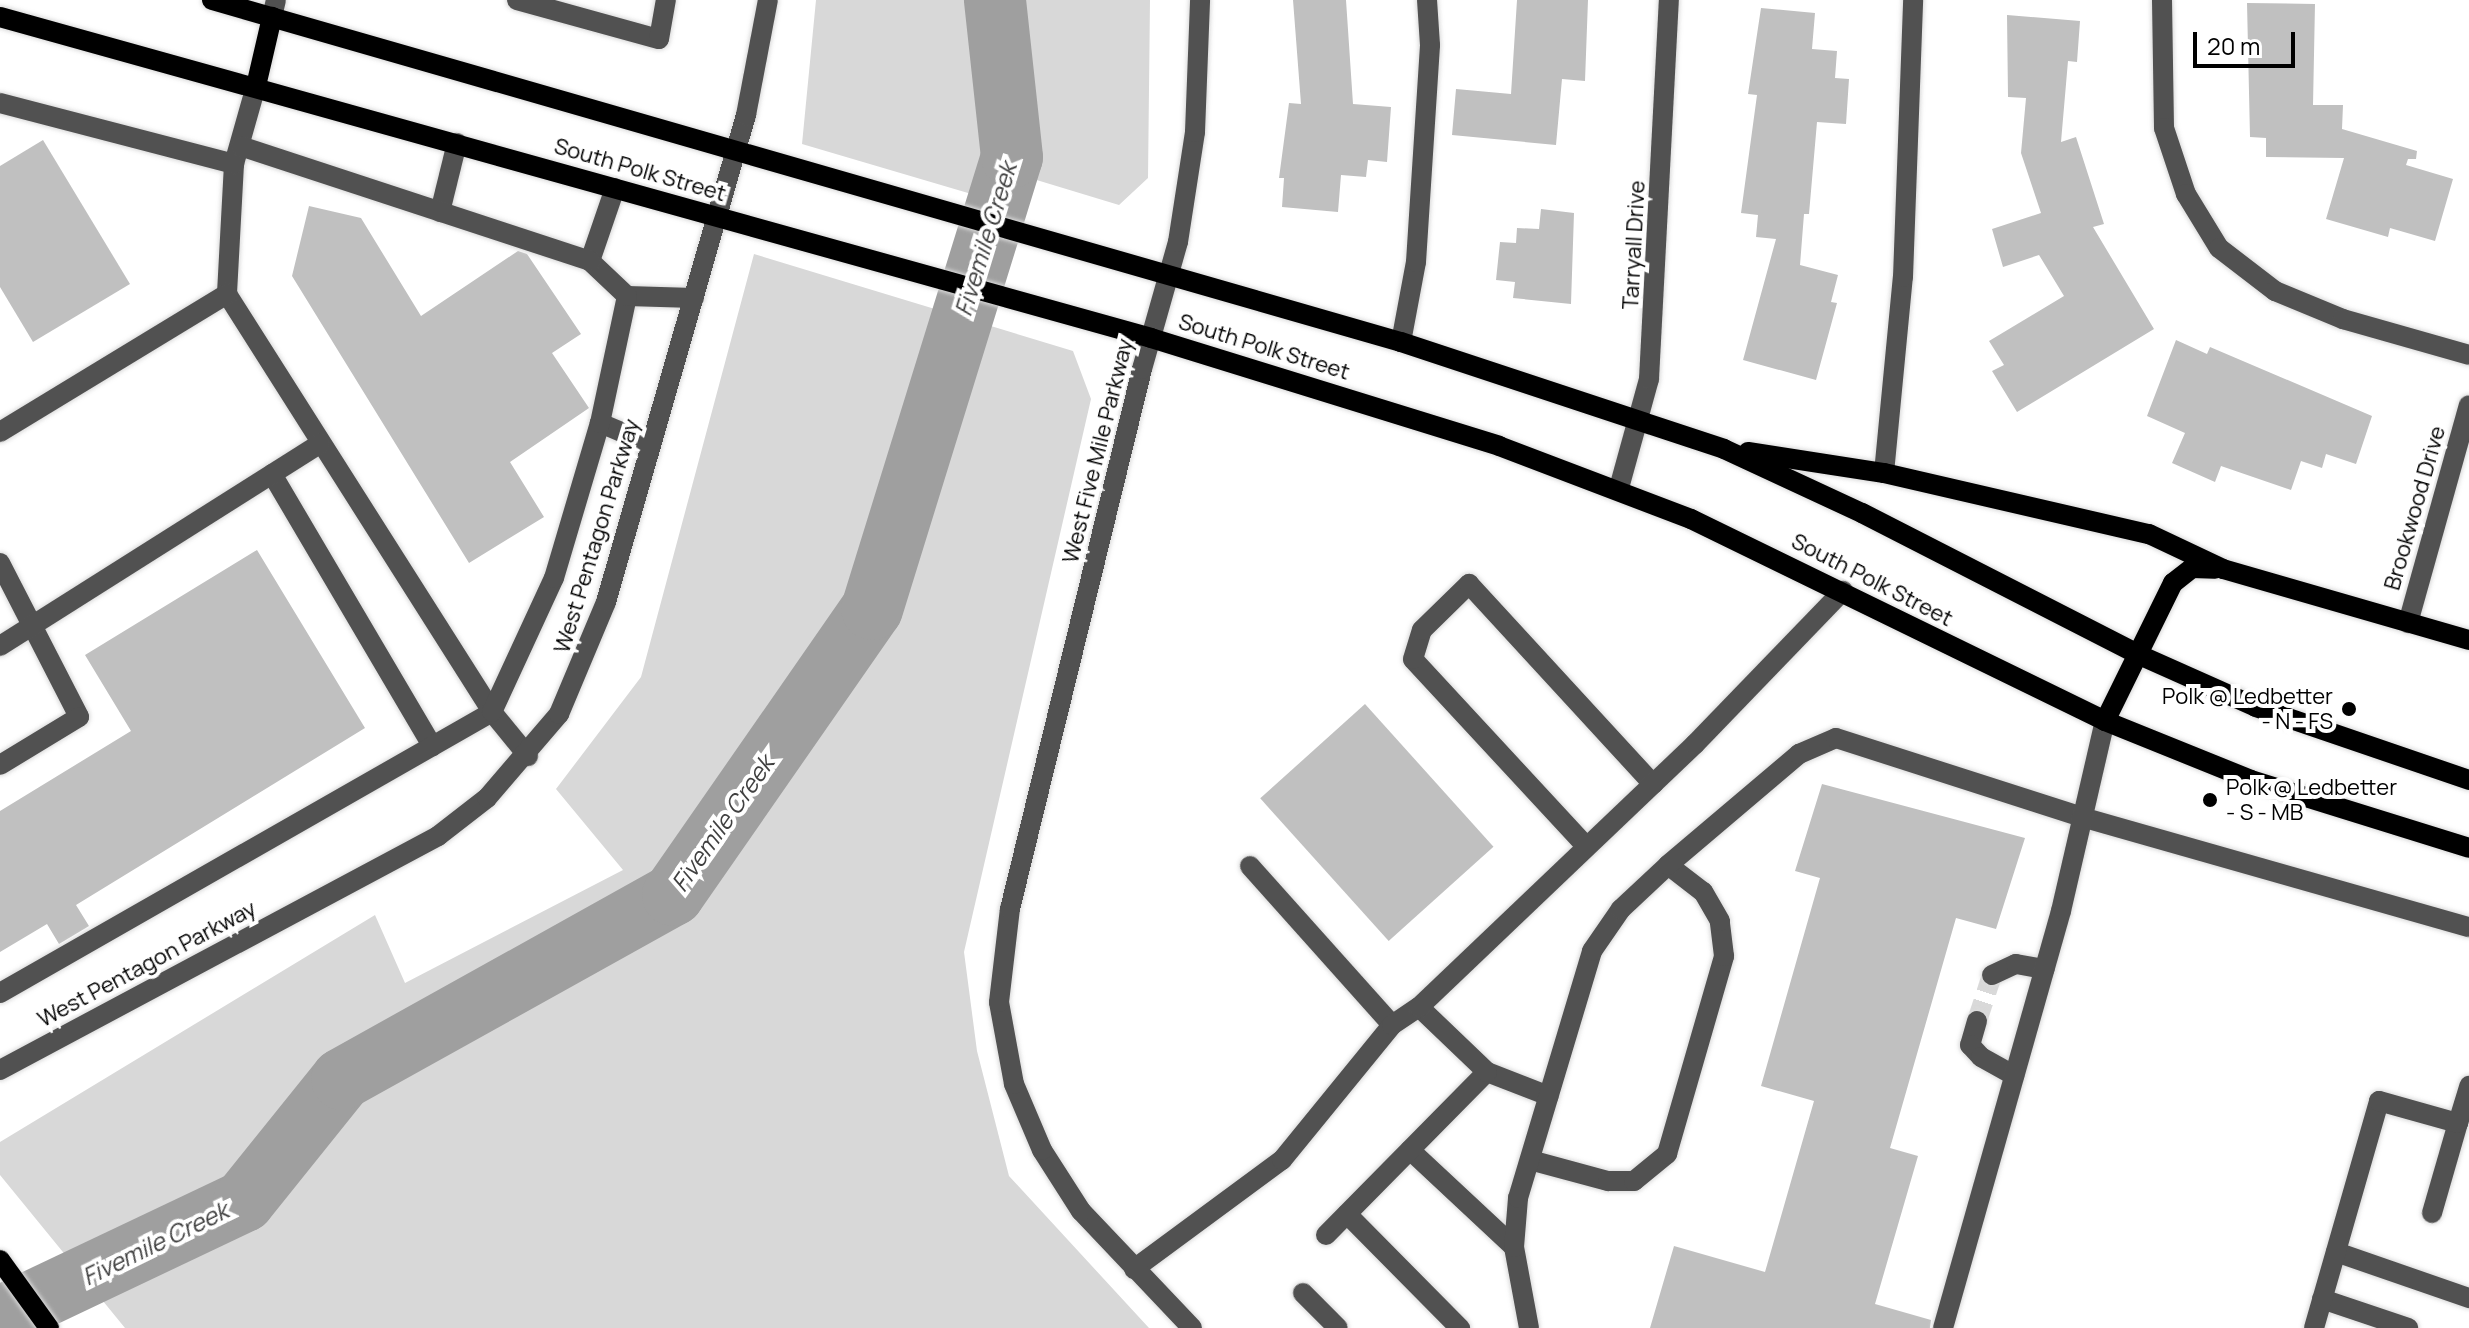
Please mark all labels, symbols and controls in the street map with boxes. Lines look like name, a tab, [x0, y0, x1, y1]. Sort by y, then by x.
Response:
scale bar	[2197, 16, 2299, 66]
text: 20 m	[2207, 29, 2260, 62]
street label: South Polk Street	[551, 133, 729, 207]
water label: Fivemile Creek	[948, 159, 1022, 319]
street label: Tarryall Drive	[1617, 180, 1651, 310]
street label: South Polk Street	[1175, 308, 1353, 386]
street label: West Five Mile Parkway	[1057, 336, 1139, 566]
street label: West Pentagon Parkway	[549, 416, 645, 656]
street label: Brookwood Drive	[2379, 423, 2451, 593]
street label: South Polk Street	[1787, 528, 1957, 632]
place label: Polk @ Ledbetter - N - FS	[2162, 683, 2333, 734]
marker: Polk @ Ledbetter - N - FS	[2340, 700, 2358, 718]
water label: Fivemile Creek	[665, 750, 779, 896]
place label: Polk @ Ledbetter - S - MB	[2226, 774, 2397, 826]
marker: Polk @ Ledbetter - S - MB	[2201, 791, 2219, 809]
street label: West Pentagon Parkway	[33, 895, 261, 1033]
water label: Fivemile Creek	[77, 1195, 233, 1291]

